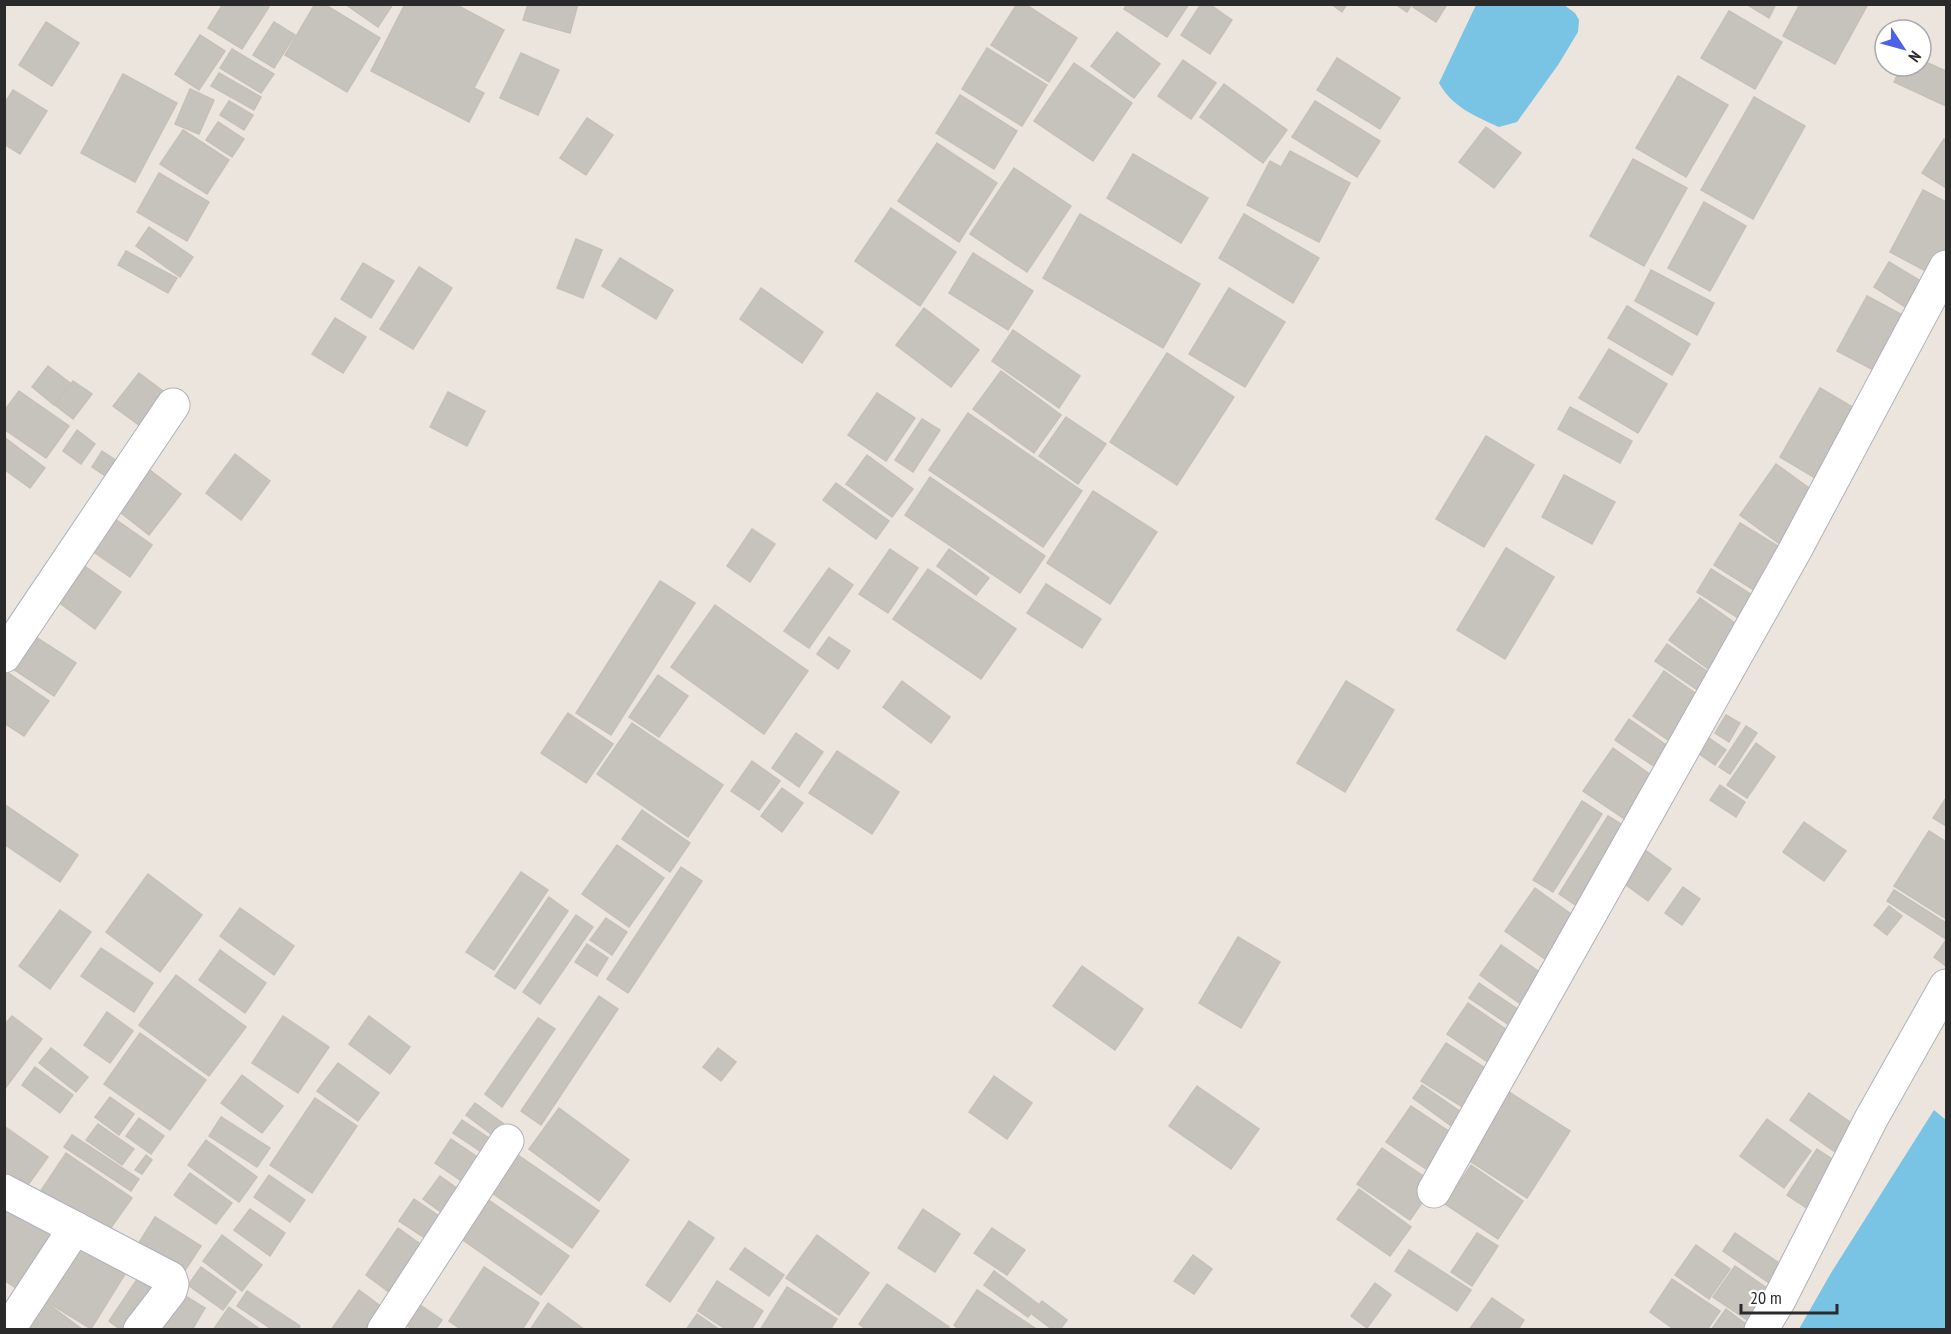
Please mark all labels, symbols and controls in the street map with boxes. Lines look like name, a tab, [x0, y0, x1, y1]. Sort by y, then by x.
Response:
north arrow	[1873, 18, 1933, 78]
text: N	[1905, 47, 1926, 66]
scale bar	[1741, 1277, 1837, 1315]
text: 20 m	[1750, 1286, 1782, 1309]

